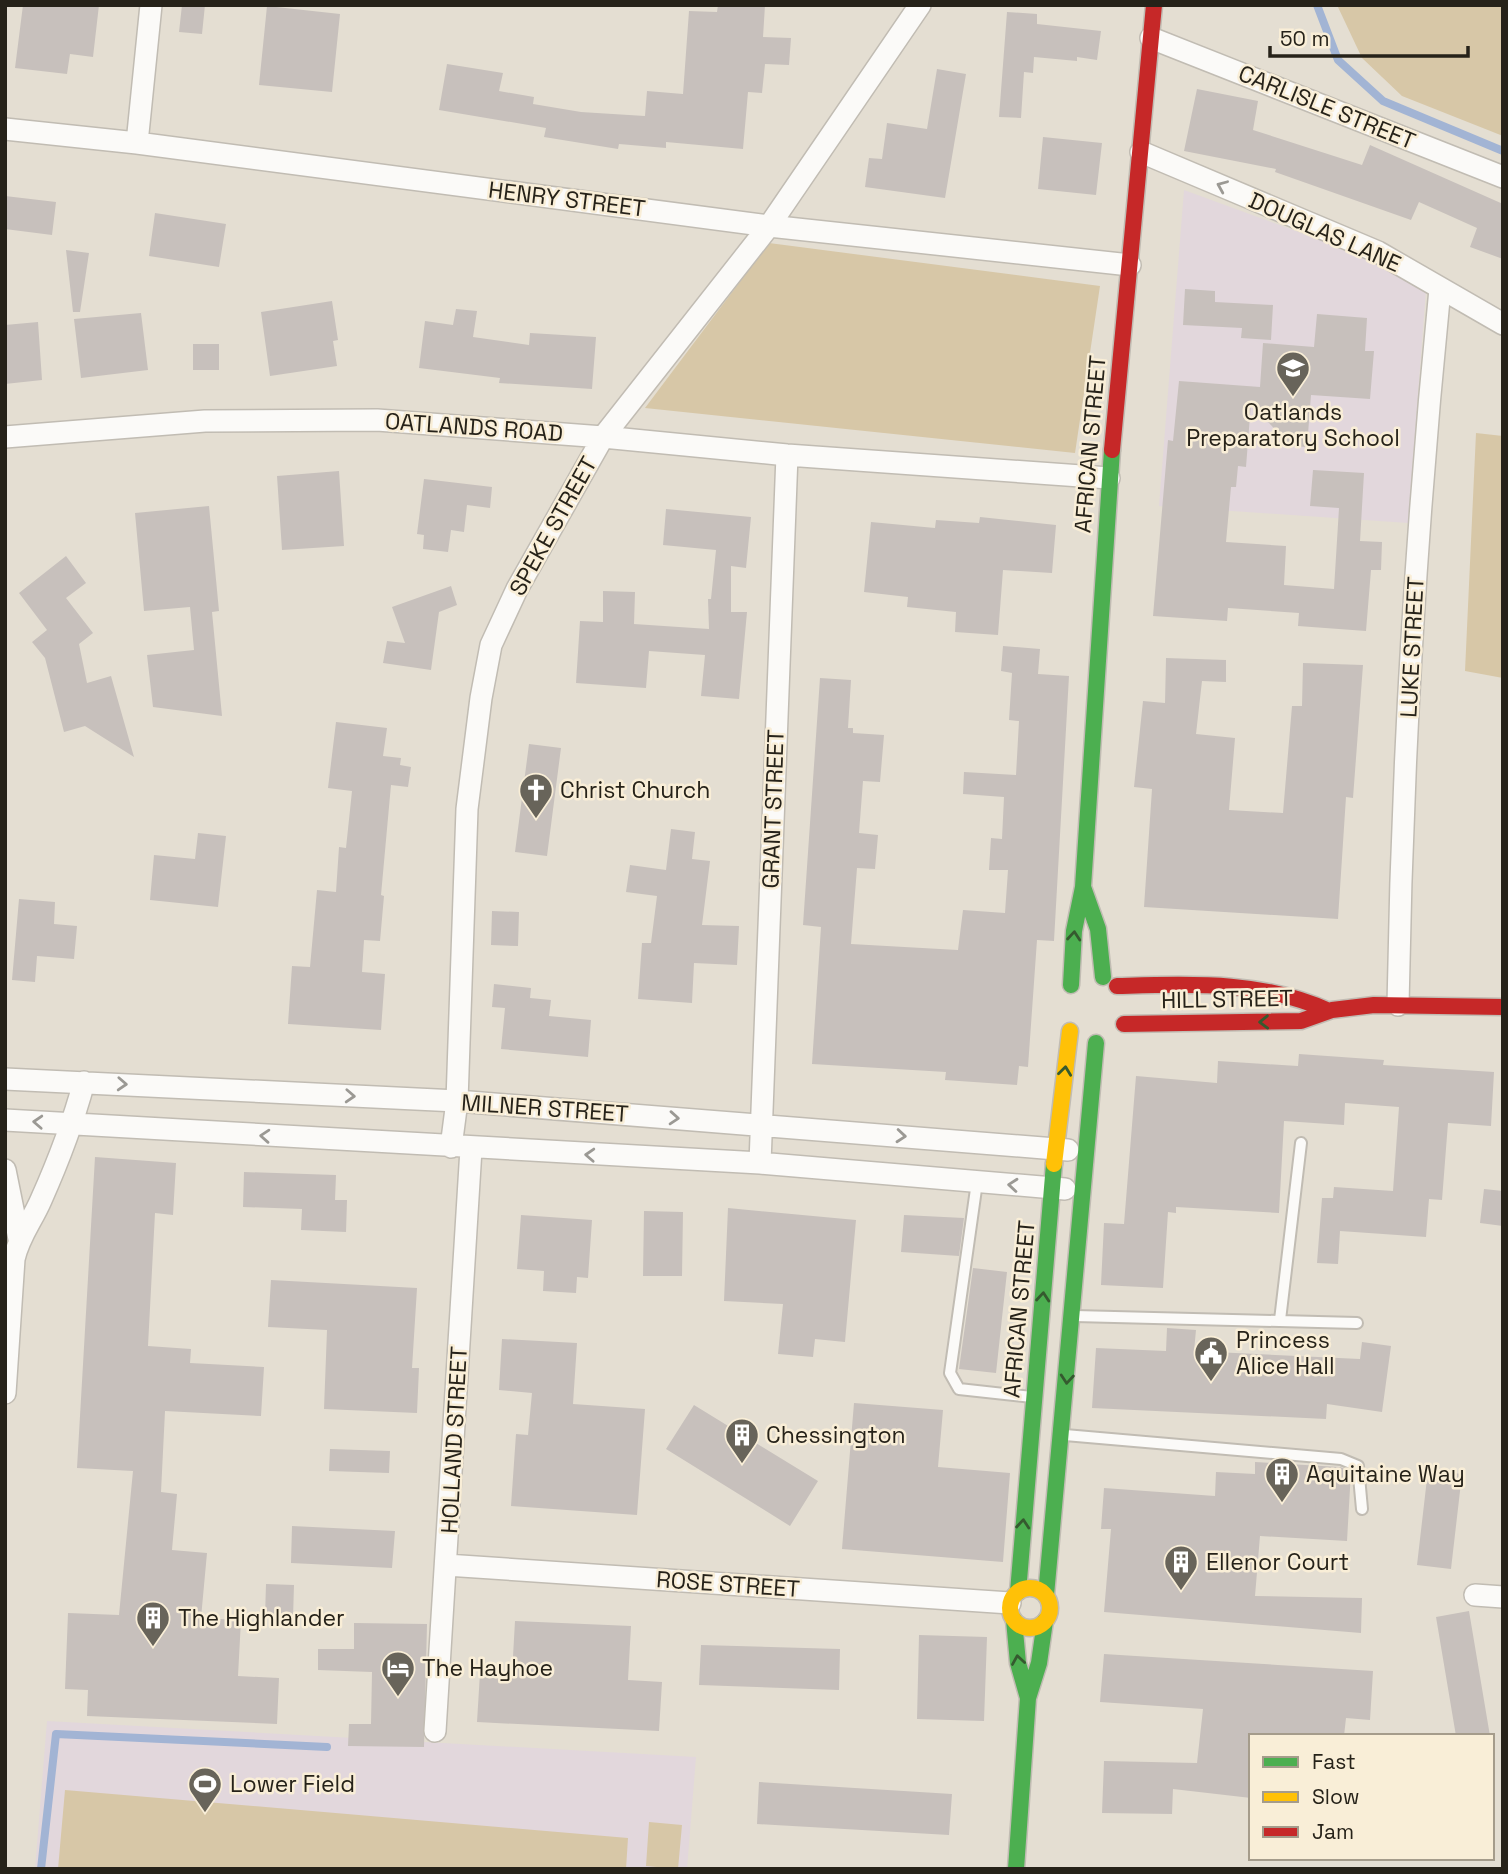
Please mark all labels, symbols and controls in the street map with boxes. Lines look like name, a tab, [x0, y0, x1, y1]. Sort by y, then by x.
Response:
scale bar	[1270, 14, 1468, 58]
text: 50 m	[1280, 25, 1330, 52]
street label: CARLISLE STREET	[1234, 58, 1420, 156]
street label: HENRY STREET	[487, 174, 647, 224]
one-way arrow	[1217, 180, 1229, 194]
street label: DOUGLAS LANE	[1244, 185, 1406, 279]
school or university icon: Oatlands Preparatory School	[1274, 349, 1312, 398]
street label: AFRICAN STREET	[1067, 354, 1113, 534]
place label: Oatlands Preparatory School	[1186, 397, 1400, 453]
street label: OATLANDS ROAD	[384, 406, 564, 448]
street label: SPEKE STREET	[502, 451, 604, 601]
street label: LUKE STREET	[1393, 576, 1431, 718]
street label: GRANT STREET	[755, 729, 791, 889]
church icon: Christ Church	[517, 771, 555, 820]
place label: Christ Church	[560, 775, 710, 805]
one-way arrow	[1066, 930, 1081, 941]
street label: HILL STREET	[1161, 983, 1293, 1015]
one-way arrow	[1258, 1014, 1268, 1030]
one-way arrow	[1057, 1065, 1072, 1077]
one-way arrow	[117, 1077, 128, 1092]
street label: MILNER STREET	[460, 1087, 630, 1129]
one-way arrow	[344, 1088, 355, 1103]
one-way arrow	[669, 1110, 680, 1125]
one-way arrow	[33, 1114, 44, 1129]
one-way arrow	[260, 1128, 271, 1143]
one-way arrow	[896, 1128, 907, 1143]
one-way arrow	[585, 1147, 596, 1162]
one-way arrow	[1007, 1178, 1018, 1193]
street label: AFRICAN STREET	[996, 1219, 1042, 1399]
one-way arrow	[1035, 1292, 1050, 1303]
place label: Princess Alice Hall	[1236, 1325, 1335, 1381]
public building icon: Princess Alice Hall	[1192, 1334, 1230, 1383]
street label: HOLLAND STREET	[434, 1346, 474, 1534]
one-way arrow	[1060, 1374, 1075, 1385]
building icon: Chessington	[723, 1416, 761, 1465]
place label: Chessington	[766, 1420, 906, 1450]
building icon: Aquitaine Way	[1263, 1455, 1301, 1504]
place label: Aquitaine Way	[1306, 1459, 1465, 1489]
one-way arrow	[1016, 1518, 1031, 1530]
building icon: Ellenor Court	[1162, 1543, 1200, 1592]
place label: Ellenor Court	[1206, 1547, 1349, 1577]
street label: ROSE STREET	[655, 1564, 801, 1604]
building icon: The Highlander	[134, 1599, 172, 1648]
place label: The Highlander	[178, 1603, 345, 1633]
hotel icon: The Hayhoe	[379, 1649, 417, 1698]
place label: The Hayhoe	[422, 1653, 553, 1683]
one-way arrow	[1011, 1654, 1026, 1666]
legend	[1249, 1734, 1494, 1860]
text: Fast	[1312, 1748, 1356, 1775]
sports icon: Lower Field	[186, 1765, 224, 1814]
place label: Lower Field	[230, 1769, 355, 1799]
text: Slow	[1312, 1783, 1360, 1810]
text: Jam	[1312, 1818, 1354, 1845]

